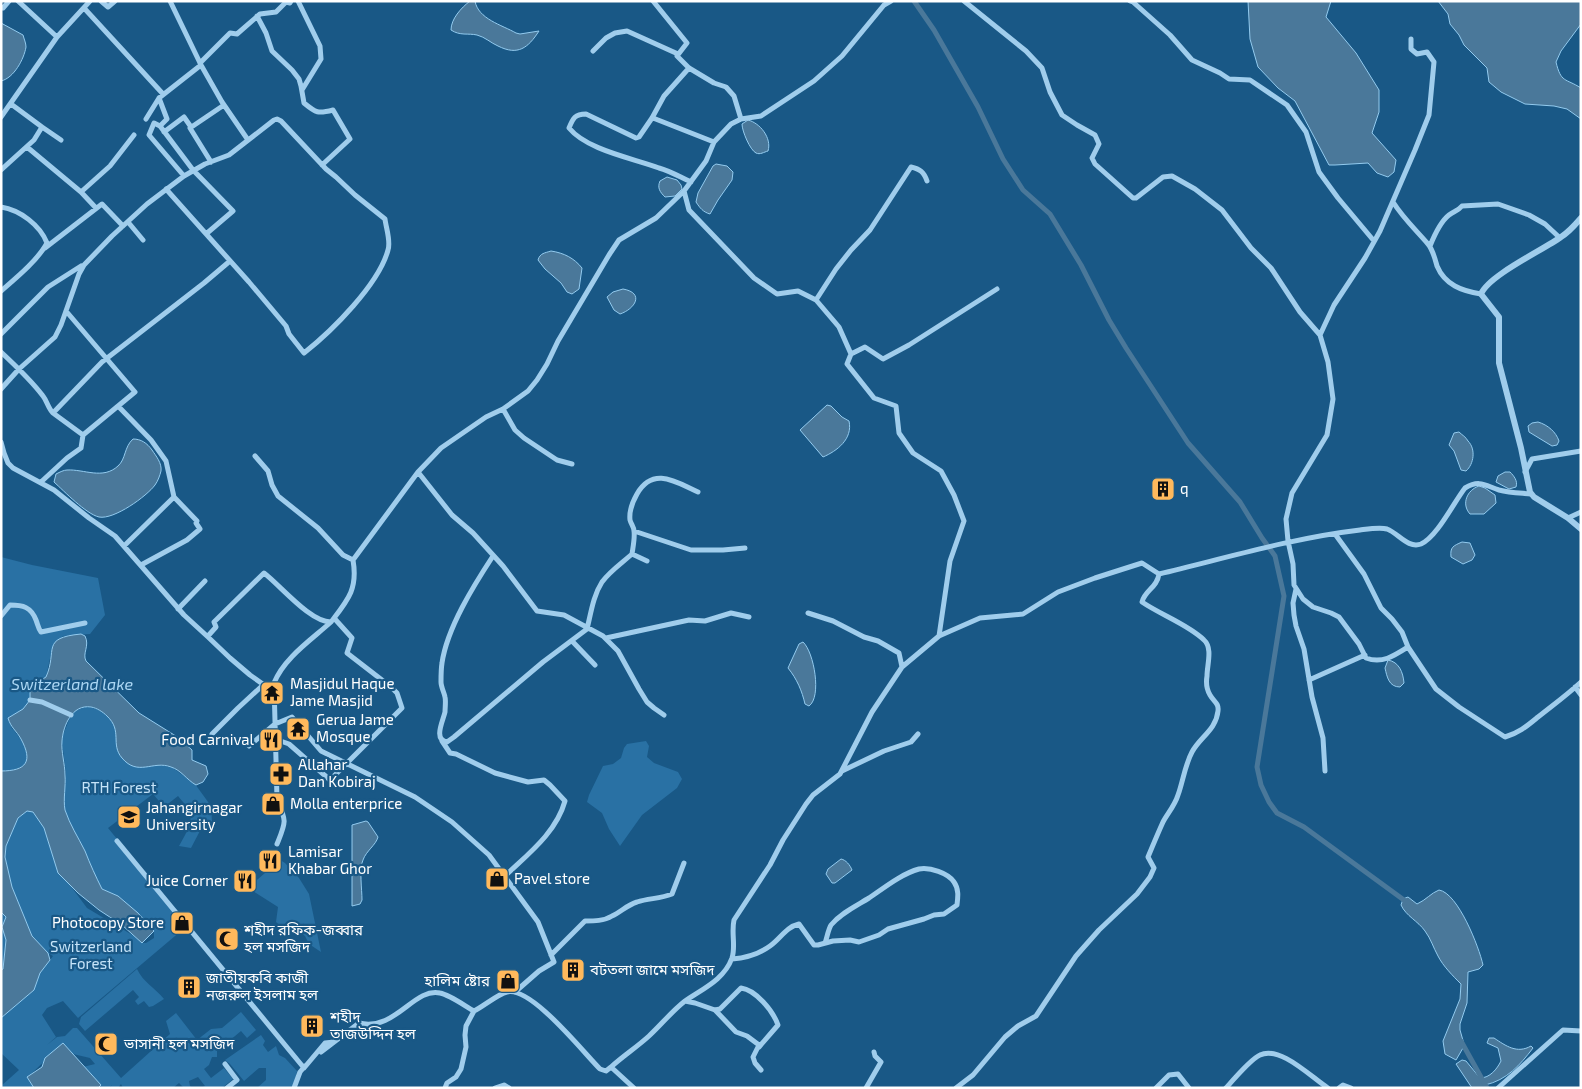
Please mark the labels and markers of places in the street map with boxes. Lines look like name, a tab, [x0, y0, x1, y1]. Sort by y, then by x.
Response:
building icon: q	[1150, 476, 1176, 502]
place label: q	[1180, 479, 1189, 497]
place label: Masjidul Haque Jame Masjid	[290, 674, 394, 710]
temple icon: Masjidul Haque Jame Masjid	[259, 680, 285, 706]
place label: Gerua Jame Mosque	[316, 710, 394, 745]
temple icon: Gerua Jame Mosque	[285, 716, 311, 742]
restaurant icon: Food Carnival	[258, 727, 284, 753]
place label: Food Carnival	[161, 730, 255, 748]
place label: Allahar Dan Kobiraj	[298, 755, 376, 791]
pharmacy icon: Allahar Dan Kobiraj	[268, 761, 294, 787]
shop icon: Molla enterprice	[260, 791, 286, 817]
place label: Molla enterprice	[290, 794, 402, 812]
place label: Jahangirnagar University	[146, 798, 243, 833]
school or university icon: Jahangirnagar University	[116, 804, 142, 830]
place label: Lamisar Khabar Ghor	[288, 842, 372, 877]
restaurant icon: Lamisar Khabar Ghor	[257, 848, 283, 874]
shop icon: Pavel store	[484, 866, 510, 892]
restaurant icon: Juice Corner	[232, 868, 258, 894]
place label: Pavel store	[514, 869, 590, 887]
place label: Juice Corner	[146, 871, 228, 889]
shop icon: Photocopy Store	[169, 910, 195, 936]
place label: Photocopy Store	[52, 913, 164, 931]
place label: শহীদ রফিক-জব্বার হল মসজিদ	[243, 920, 364, 955]
mosque icon: শহীদ রফিক-জব্বার হল মসজিদ	[214, 926, 240, 952]
building icon: বটতলা জামে মসজিদ	[560, 957, 586, 983]
place label: বটতলা জামে মসজিদ	[589, 960, 715, 978]
place label: জাতীয়কবি কাজী নজরুল ইসলাম হল	[205, 968, 319, 1003]
shop icon: হালিম ষ্টোর	[495, 968, 521, 994]
place label: হালিম ষ্টোর	[423, 971, 491, 989]
building icon: জাতীয়কবি কাজী নজরুল ইসলাম হল	[176, 974, 202, 1000]
place label: শহীদ তাজউদ্দিন হল	[329, 1007, 417, 1042]
building icon: শহীদ তাজউদ্দিন হল	[299, 1013, 325, 1039]
mosque icon: ভাসানী হল মসজিদ	[93, 1031, 119, 1057]
place label: ভাসানী হল মসজিদ	[123, 1034, 235, 1052]

